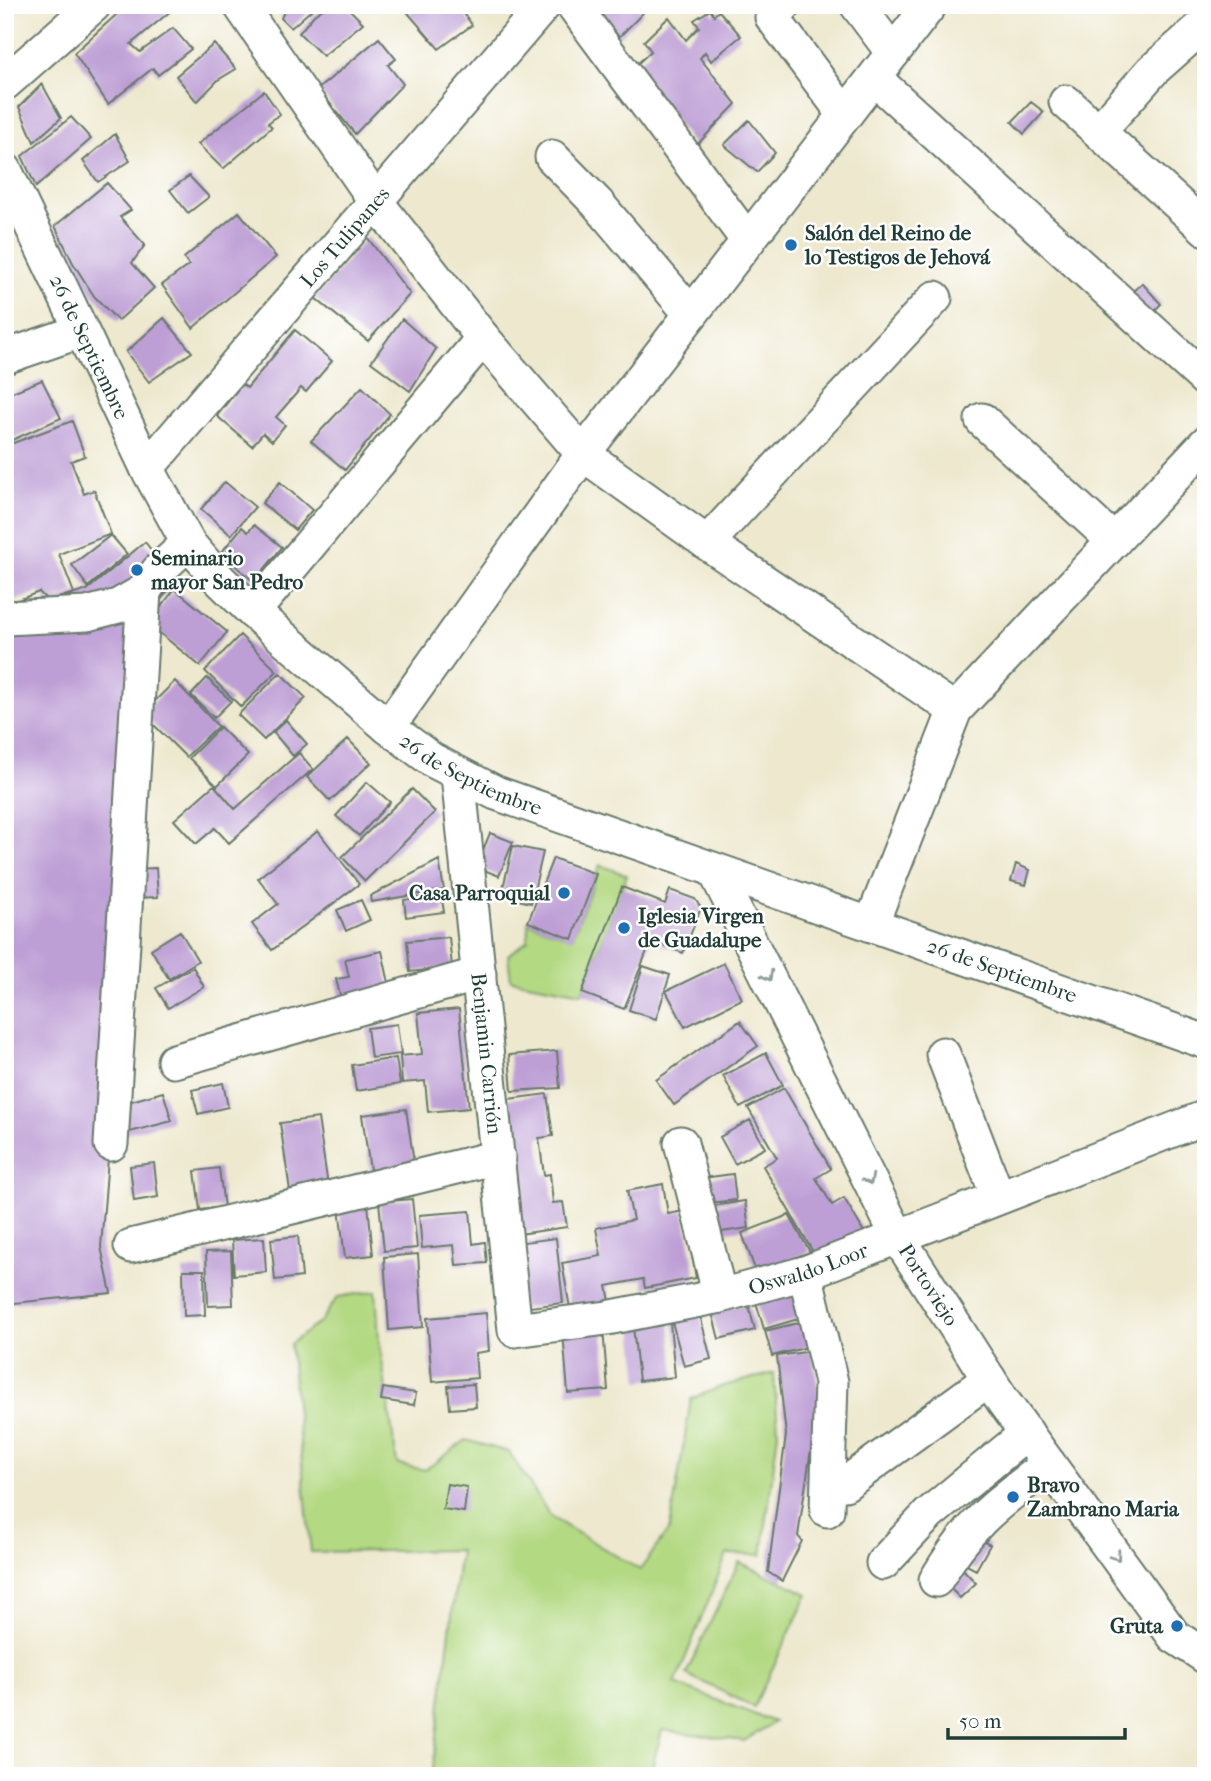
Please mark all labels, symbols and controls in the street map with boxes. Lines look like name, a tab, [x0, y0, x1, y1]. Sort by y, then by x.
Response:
street label: Los Tulipanes	[295, 182, 395, 292]
place label: Salón del Reino de lo Testigos de Jehová	[804, 221, 991, 269]
marker: Salón del Reino de lo Testigos de Jehová	[783, 237, 799, 253]
street label: 26 de Septiembre	[45, 271, 134, 423]
place label: Seminario mayor San Pedro	[150, 546, 304, 594]
marker: Seminario mayor San Pedro	[129, 562, 145, 578]
street label: 26 de Septiembre	[395, 728, 545, 820]
place label: Casa Parroquial	[409, 881, 550, 905]
marker: Casa Parroquial	[556, 885, 572, 901]
place label: Iglesia Virgen de Guadalupe	[638, 904, 765, 952]
marker: Iglesia Virgen de Guadalupe	[616, 920, 632, 936]
street label: 26 de Septiembre	[924, 933, 1080, 1008]
one-way arrow	[759, 969, 773, 981]
street label: Benjamin Carrión	[466, 972, 507, 1135]
one-way arrow	[861, 1172, 875, 1185]
street label: Oswaldo Loor	[746, 1238, 871, 1300]
street label: Portoviejo	[894, 1239, 964, 1330]
place label: Bravo Zambrano Maria	[1027, 1473, 1180, 1521]
marker: Bravo Zambrano Maria	[1005, 1489, 1021, 1505]
one-way arrow	[1108, 1548, 1120, 1561]
place label: Gruta	[1110, 1614, 1164, 1638]
marker: Gruta	[1169, 1618, 1185, 1634]
scale bar	[948, 1697, 1125, 1741]
text: 50 m	[959, 1709, 1002, 1733]

